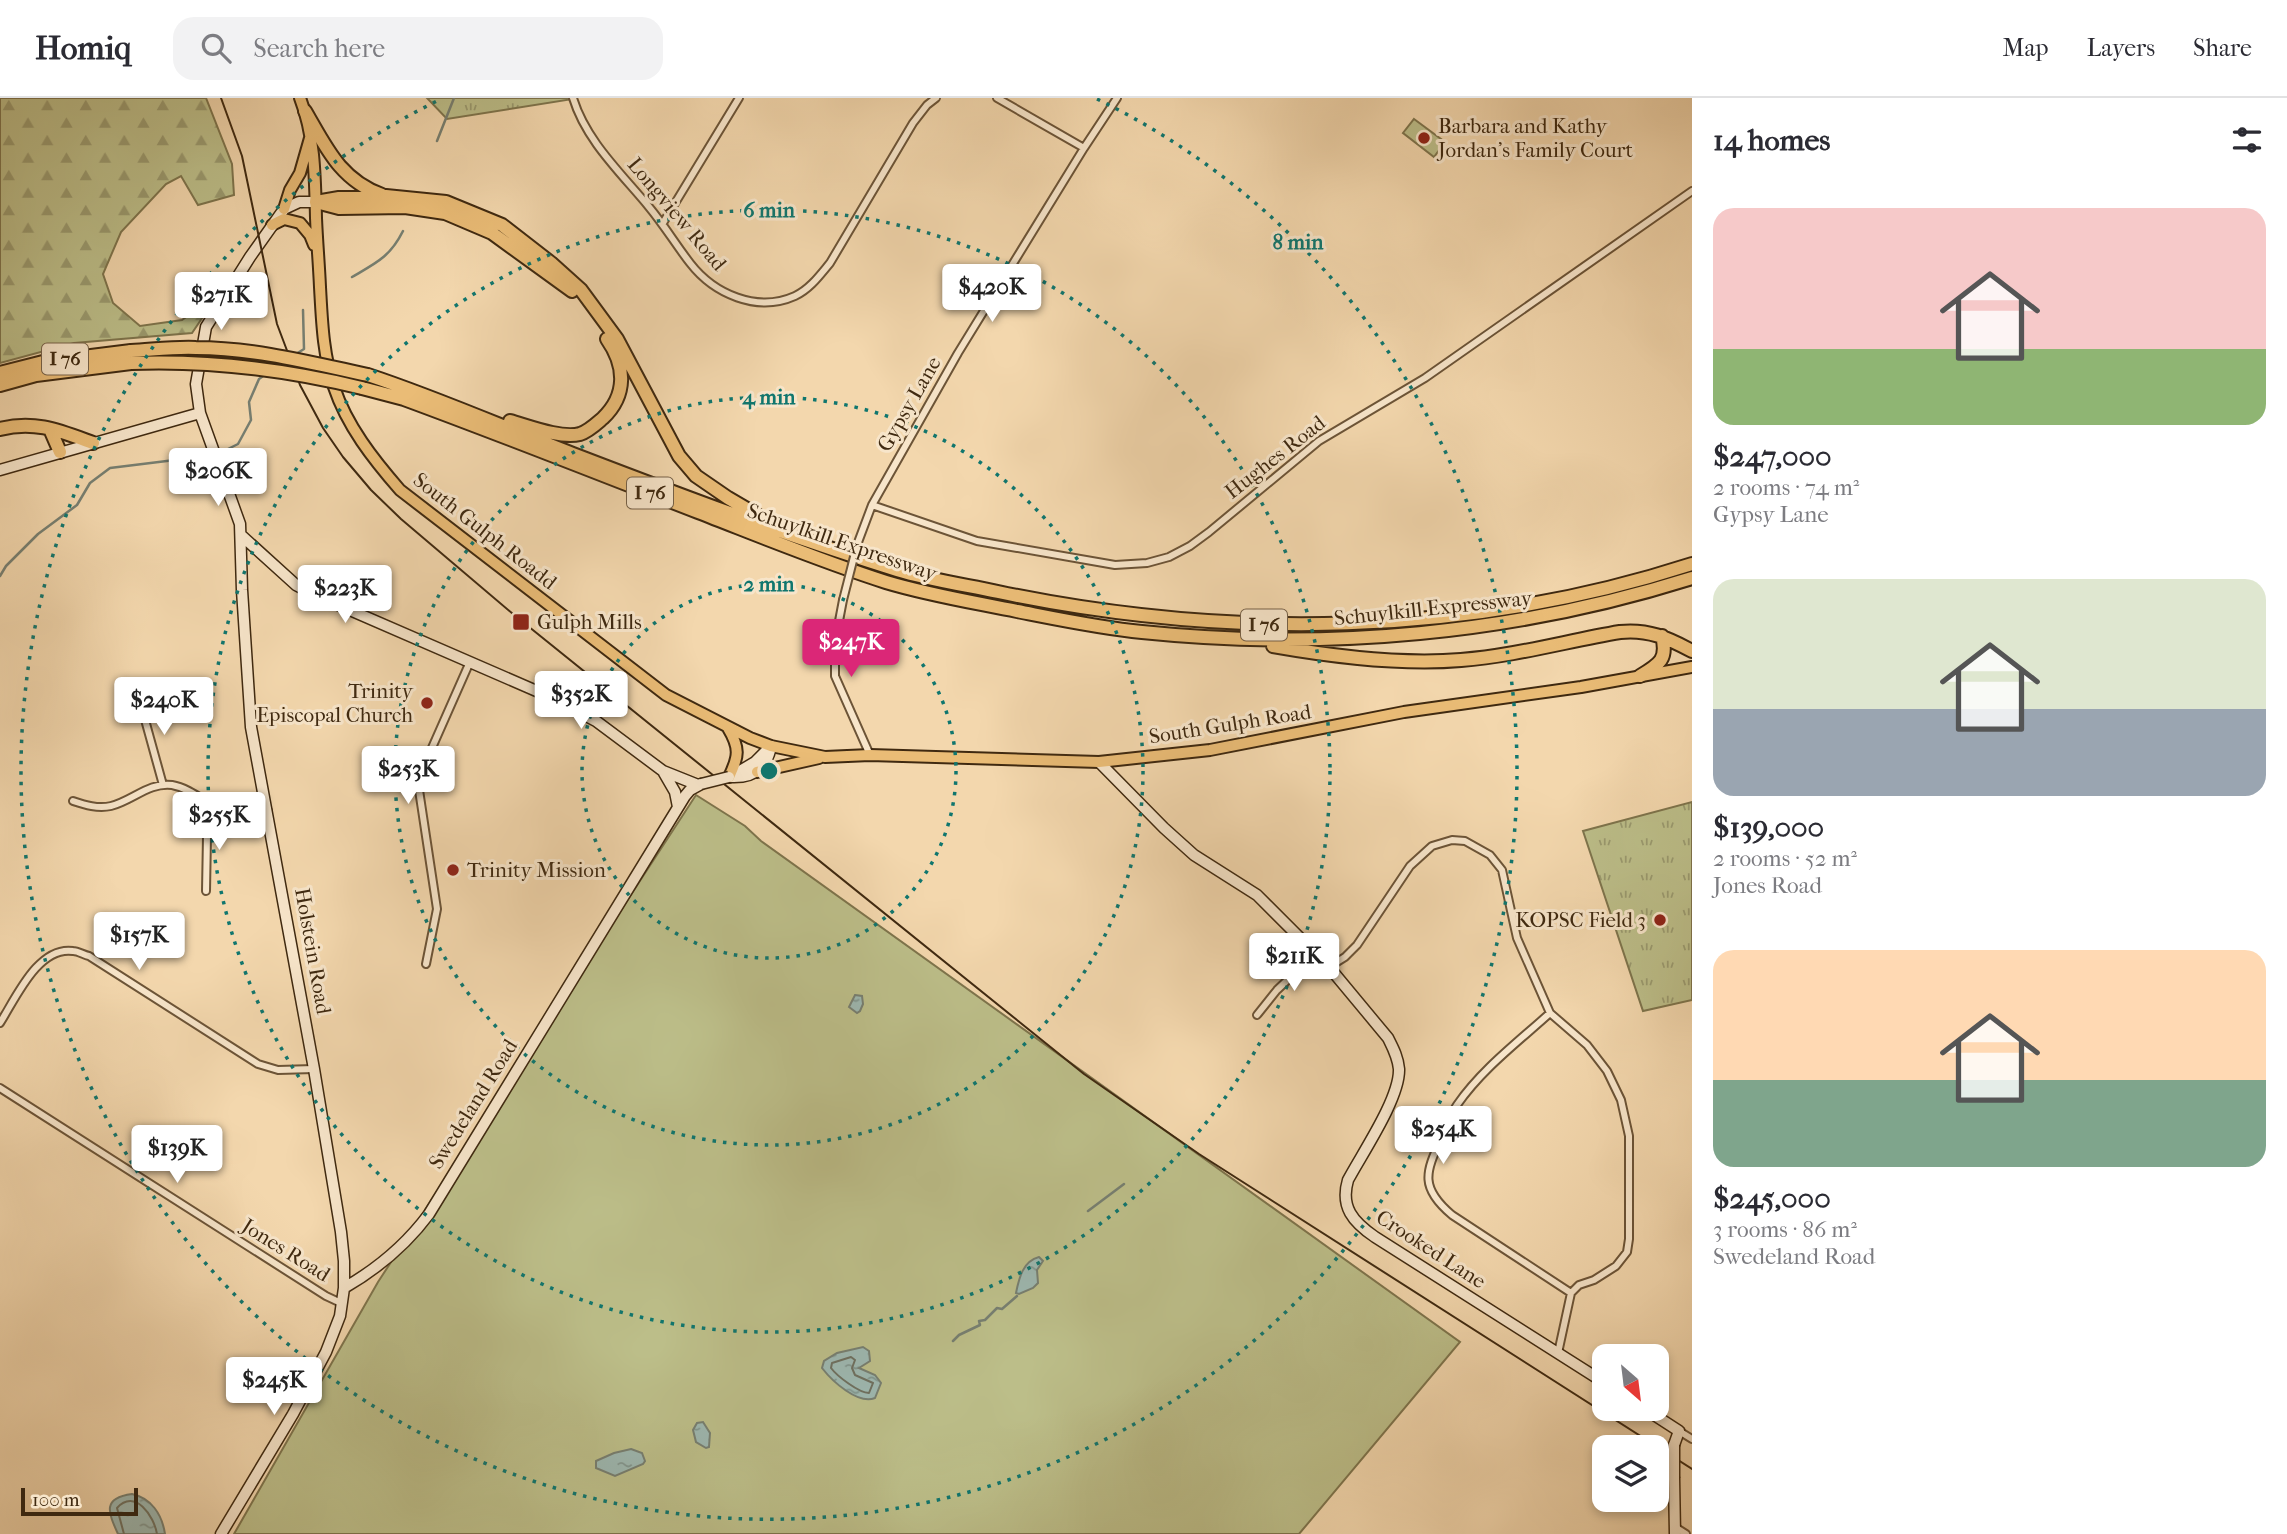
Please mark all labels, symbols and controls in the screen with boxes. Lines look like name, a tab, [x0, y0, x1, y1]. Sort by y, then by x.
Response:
search box	[173, 17, 663, 80]
text: Homiq	[35, 29, 131, 68]
icon: search	[197, 29, 235, 67]
text: Search here	[253, 33, 385, 64]
text: Map	[2003, 34, 2049, 62]
text: Layers	[2087, 34, 2155, 62]
text: Share	[2193, 34, 2252, 62]
place label: Barbara and Kathy Jordan's Family Court	[1436, 114, 1634, 162]
icon: filters	[2228, 121, 2266, 159]
text: 14 homes	[1713, 123, 1830, 158]
marker: Barbara and Kathy Jordan's Family Court	[1416, 130, 1432, 146]
street label: Longview Road	[623, 152, 732, 276]
text: 6 min	[743, 198, 796, 222]
text: 8 min	[1273, 230, 1324, 254]
icon: home	[1927, 253, 2053, 379]
pin: $420K	[943, 264, 1041, 324]
pin: $271K	[172, 272, 270, 332]
text: $420K	[958, 273, 1026, 300]
text: $271K	[191, 281, 251, 308]
road number: I 76	[42, 344, 88, 374]
street label: Gypsy Lane	[872, 352, 946, 456]
text: 4 min	[742, 385, 796, 410]
street label: Hughes Road	[1220, 410, 1330, 504]
text: $247,000	[1713, 439, 1832, 474]
pin: $206K	[169, 448, 267, 508]
text: $206K	[185, 457, 251, 484]
street label: South Gulph Roadd	[409, 468, 562, 595]
text: 2 rooms · 74 m²	[1713, 474, 1859, 501]
road number: I 76	[627, 478, 673, 508]
street label: Schuylkill Expressway	[744, 498, 941, 586]
text: Gypsy Lane	[1713, 501, 1829, 528]
pin: $223K	[296, 566, 394, 625]
text: 2 min	[743, 572, 795, 596]
text: $223K	[314, 574, 376, 601]
street label: Schuylkill Expressway	[1333, 586, 1534, 630]
place label: Gulph Mills	[537, 610, 642, 634]
road number: I 76	[1241, 610, 1287, 640]
marker: Gulph Mills	[511, 612, 531, 632]
pin: $247K	[802, 620, 900, 679]
icon: home	[1927, 624, 2053, 750]
text: $247K	[818, 628, 884, 655]
pin: $352K	[532, 672, 630, 731]
pin: $240K	[115, 678, 213, 737]
place label: Trinity Episcopal Church	[256, 679, 414, 727]
text: $352K	[551, 680, 611, 707]
text: $240K	[130, 686, 198, 713]
marker: Trinity Episcopal Church	[419, 695, 435, 711]
street label: South Gulph Road	[1147, 699, 1313, 749]
pin: $253K	[359, 746, 457, 806]
text: $253K	[378, 755, 438, 782]
centre of rings	[757, 759, 781, 783]
pin: $255K	[170, 792, 268, 852]
text: $255K	[189, 801, 249, 828]
text: $139,000	[1713, 810, 1824, 845]
text: 2 rooms · 52 m²	[1713, 845, 1857, 872]
place label: Trinity Mission	[467, 858, 606, 882]
marker: Trinity Mission	[445, 862, 461, 878]
text: Jones Road	[1713, 872, 1822, 899]
street label: Holstein Road	[290, 886, 336, 1017]
place label: KOPSC Field 3	[1515, 908, 1646, 932]
pin: $157K	[90, 912, 188, 972]
marker: KOPSC Field 3	[1652, 912, 1668, 928]
text: $157K	[110, 921, 168, 948]
pin: $211K	[1245, 934, 1343, 993]
text: $211K	[1265, 942, 1323, 969]
icon: home	[1927, 995, 2053, 1121]
street label: Swedeland Road	[424, 1034, 523, 1173]
pin: $254K	[1394, 1107, 1492, 1166]
text: $254K	[1411, 1115, 1475, 1142]
pin: $139K	[128, 1126, 226, 1185]
text: $139K	[147, 1134, 207, 1161]
text: $245,000	[1713, 1181, 1831, 1216]
street label: Crooked Lane	[1372, 1205, 1490, 1293]
street label: Jones Road	[236, 1212, 335, 1287]
text: 3 rooms · 86 m²	[1713, 1216, 1857, 1243]
text: Swedeland Road	[1713, 1243, 1875, 1270]
north arrow	[1592, 1344, 1670, 1421]
map controls	[1592, 1344, 1669, 1512]
pin: $245K	[225, 1358, 323, 1417]
text: $245K	[242, 1366, 306, 1393]
button: layers	[1592, 1435, 1669, 1512]
scale bar	[21, 1485, 138, 1517]
text: 100 m	[32, 1489, 80, 1511]

